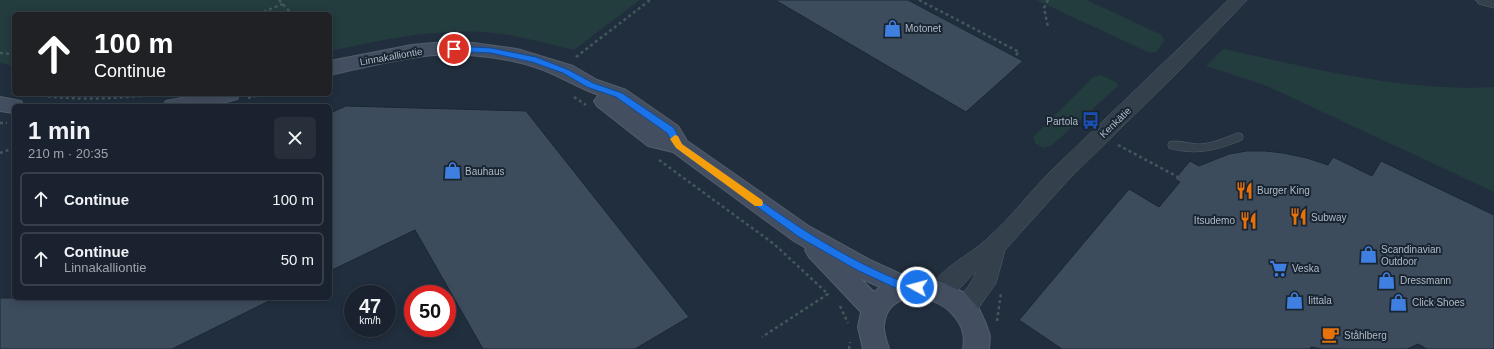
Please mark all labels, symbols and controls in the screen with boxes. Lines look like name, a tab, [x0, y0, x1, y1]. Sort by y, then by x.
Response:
shop icon: Motonet	[882, 18, 902, 38]
place label: Motonet	[905, 23, 941, 34]
icon: ahead	[28, 28, 80, 80]
text: 100 m	[94, 28, 173, 59]
pin	[437, 32, 471, 66]
icon: arrive	[443, 38, 465, 60]
street label: Linnakalliontie	[359, 45, 424, 67]
text: Continue	[94, 61, 166, 81]
street label: Kenkätie	[1098, 105, 1133, 140]
bus stop icon: Partola	[1081, 111, 1101, 131]
place label: Partola	[1046, 116, 1078, 127]
text: 1 min	[28, 117, 91, 144]
button: close	[274, 117, 316, 159]
text: 210 m · 20:35	[28, 146, 108, 161]
shop icon: Bauhaus	[442, 161, 462, 181]
place label: Bauhaus	[465, 166, 504, 177]
restaurant icon: Burger King	[1234, 180, 1254, 200]
place label: Burger King	[1257, 185, 1310, 196]
icon: ahead	[30, 188, 52, 210]
text: Continue	[64, 191, 129, 208]
text: 100 m	[272, 191, 314, 208]
restaurant icon: Subway	[1288, 207, 1308, 227]
restaurant icon: Itsudemo	[1238, 210, 1258, 230]
place label: Subway	[1311, 212, 1347, 223]
place label: Itsudemo	[1194, 215, 1235, 226]
text: Continue	[64, 243, 129, 260]
place label: Scandinavian Outdoor	[1381, 244, 1441, 267]
shop icon: Scandinavian Outdoor	[1358, 245, 1378, 265]
icon: ahead	[30, 248, 52, 270]
text: 50 m	[281, 251, 314, 268]
supermarket icon: Veska	[1269, 258, 1289, 278]
text: Linnakalliontie	[64, 260, 146, 275]
place label: Veska	[1292, 263, 1320, 274]
position arrow	[896, 266, 938, 308]
shop icon: Dressmann	[1377, 270, 1397, 290]
place label: Dressmann	[1400, 275, 1451, 286]
speed limit sign: 50	[404, 285, 456, 337]
shop icon: Iittala	[1285, 290, 1305, 310]
shop icon: Click Shoes	[1389, 292, 1409, 312]
text: 47	[359, 295, 381, 317]
place label: Iittala	[1308, 295, 1332, 306]
place label: Click Shoes	[1412, 297, 1465, 308]
text: km/h	[359, 315, 381, 326]
cafe icon: Ståhlberg	[1321, 325, 1341, 345]
place label: Ståhlberg	[1344, 330, 1387, 341]

